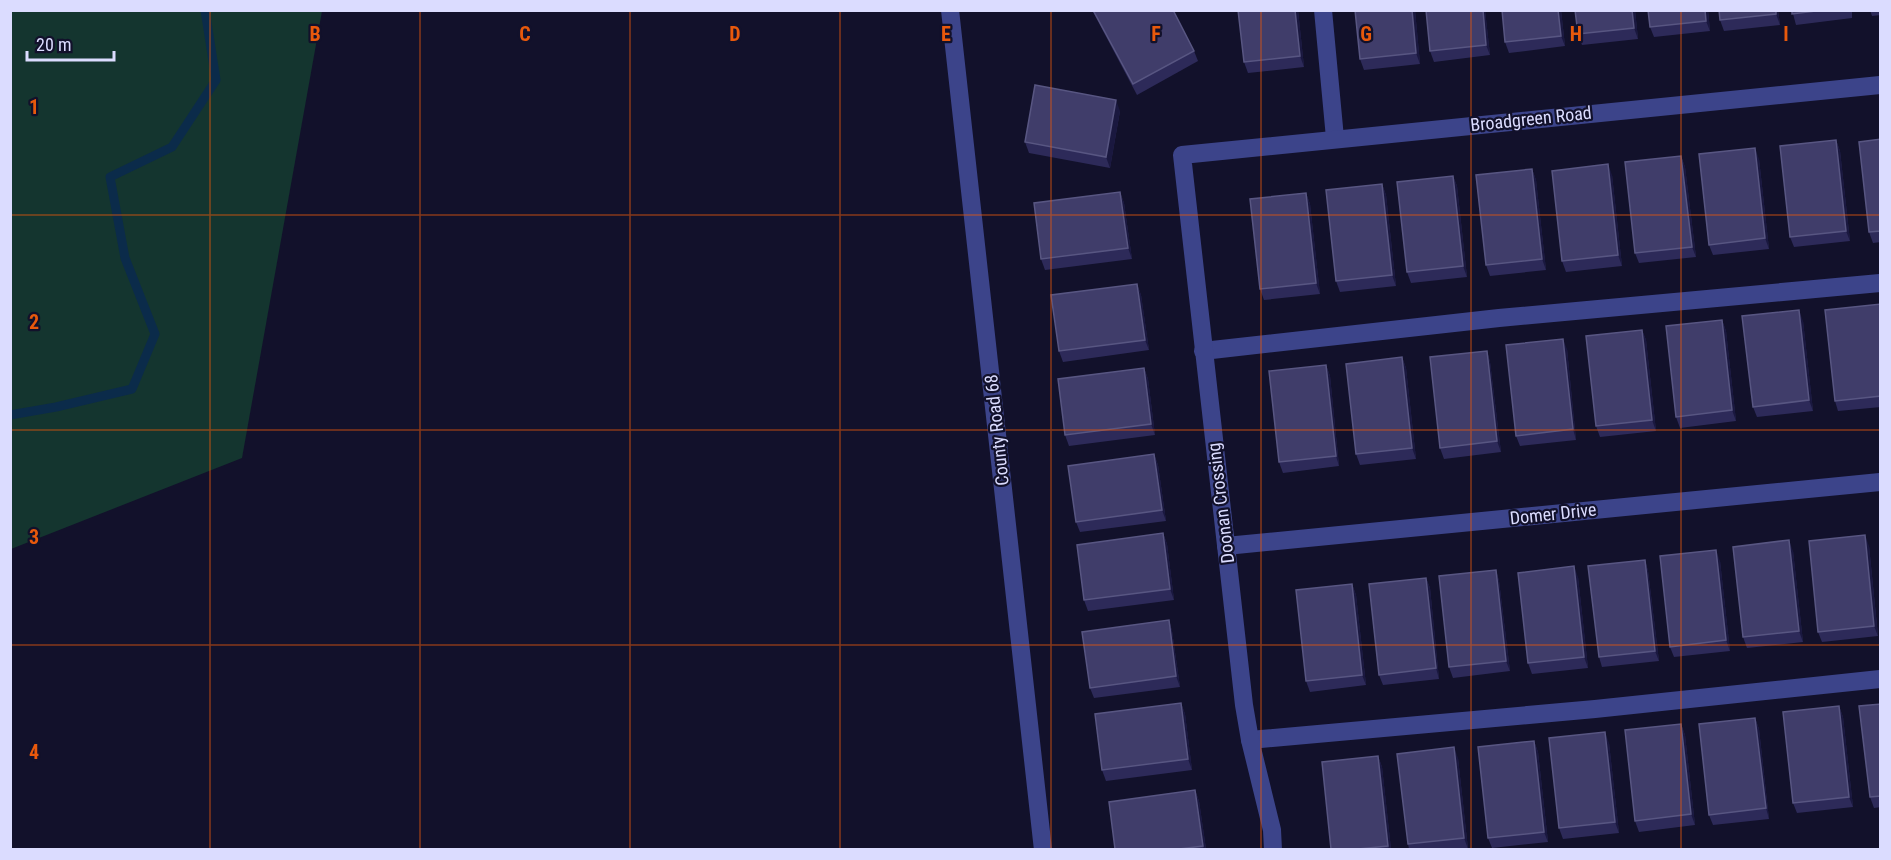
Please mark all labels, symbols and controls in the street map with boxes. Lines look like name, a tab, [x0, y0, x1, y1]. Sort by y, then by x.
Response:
text: B	[309, 22, 321, 46]
text: C	[519, 22, 531, 46]
text: D	[729, 22, 741, 46]
text: E	[941, 22, 951, 46]
text: F	[1151, 22, 1161, 46]
text: G	[1360, 22, 1372, 46]
text: H	[1570, 22, 1582, 46]
text: I	[1783, 22, 1789, 46]
scale bar	[27, 24, 114, 62]
text: 20 m	[36, 34, 71, 55]
text: 1	[29, 95, 39, 119]
street label: Broadgreen Road	[1469, 102, 1593, 135]
text: 2	[29, 310, 39, 334]
street label: County Road 68	[980, 373, 1013, 487]
street label: Doonan Crossing	[1203, 442, 1238, 565]
street label: Domer Drive	[1509, 499, 1597, 528]
text: 3	[29, 525, 39, 549]
text: 4	[29, 740, 39, 764]

